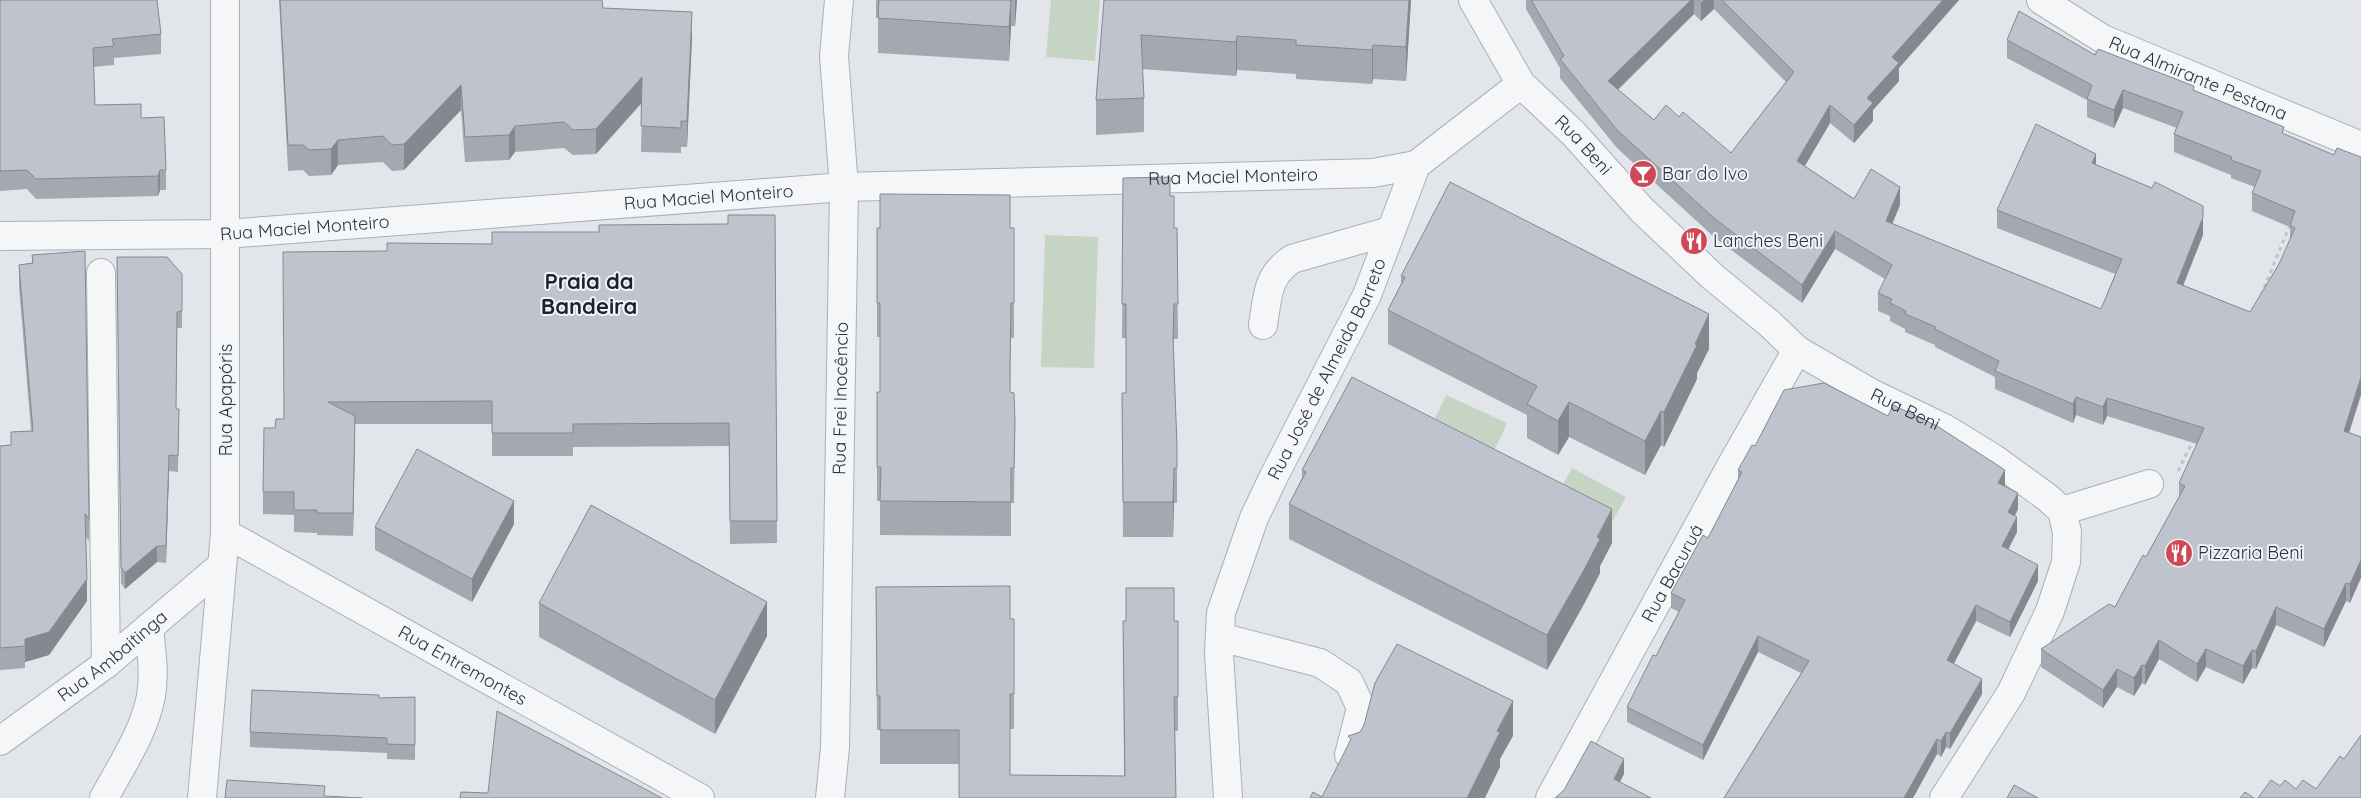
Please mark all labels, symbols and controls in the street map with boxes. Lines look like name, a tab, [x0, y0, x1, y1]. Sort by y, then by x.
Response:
street label: Rua Almirante Pestana	[2106, 31, 2291, 125]
street label: Rua Beni	[1550, 110, 1617, 180]
bar icon: Bar do Ivo	[1628, 159, 1658, 189]
street label: Rua Maciel Monteiro	[1148, 162, 1318, 190]
place label: Bar do Ivo	[1662, 162, 1748, 185]
street label: Rua Maciel Monteiro	[623, 179, 794, 215]
street label: Rua Maciel Monteiro	[219, 210, 390, 245]
restaurant icon: Lanches Beni	[1679, 226, 1709, 256]
place label: Lanches Beni	[1713, 229, 1823, 252]
street label: Rua José de Almeida Barreto	[1262, 255, 1391, 484]
district label: Praia da Bandeira	[541, 267, 637, 320]
street label: Rua Frei Inocêncio	[827, 321, 853, 475]
street label: Rua Apapóris	[214, 344, 237, 456]
street label: Rua Beni	[1867, 383, 1944, 435]
street label: Rua Bacuruá	[1636, 520, 1708, 626]
restaurant icon: Pizzaria Beni	[2164, 538, 2194, 568]
place label: Pizzaria Beni	[2198, 541, 2303, 564]
street label: Rua Ambaitinga	[53, 605, 172, 706]
street label: Rua Entremontes	[394, 620, 531, 710]

